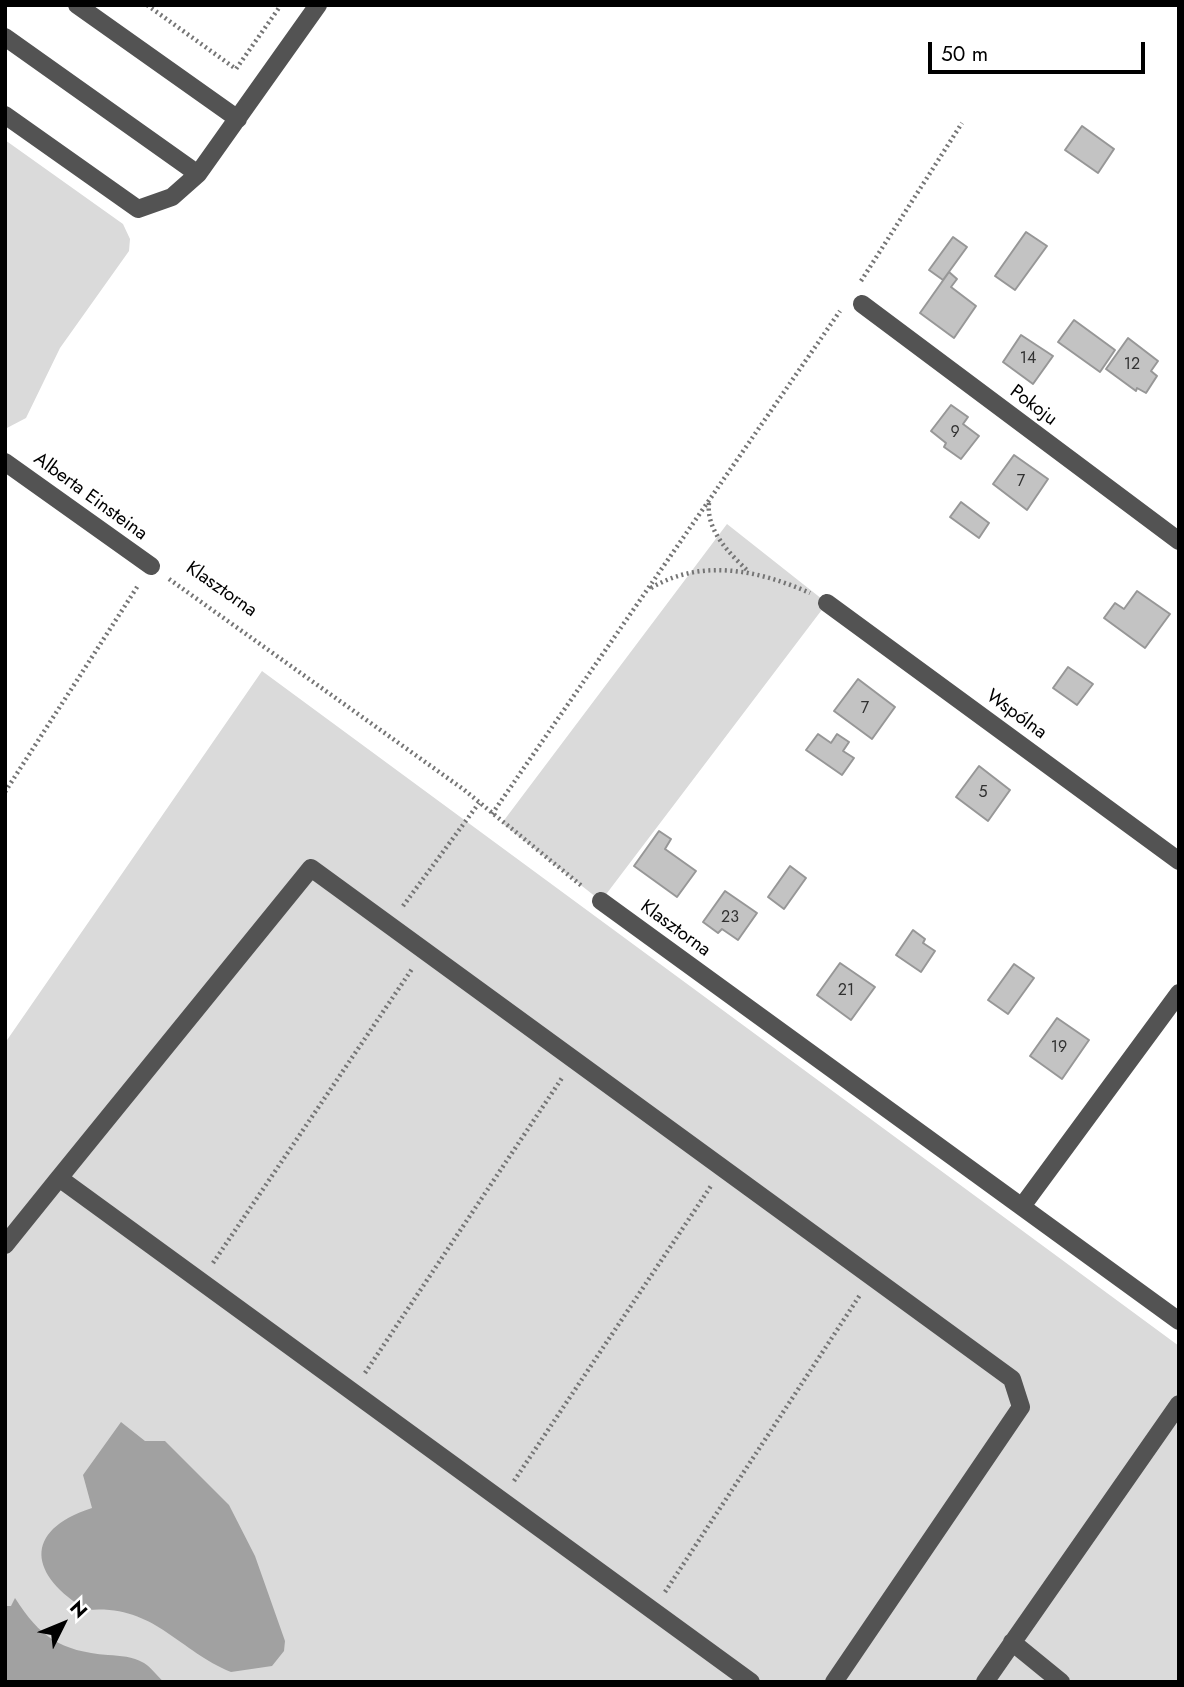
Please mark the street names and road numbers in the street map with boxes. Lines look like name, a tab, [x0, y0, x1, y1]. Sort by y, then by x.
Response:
street label: Pokoju	[1005, 381, 1061, 431]
street label: Alberta Einsteina	[29, 448, 151, 546]
street label: Klasztorna	[181, 557, 261, 623]
street label: Wspólna	[981, 685, 1051, 745]
street label: Klasztorna	[635, 896, 715, 962]

